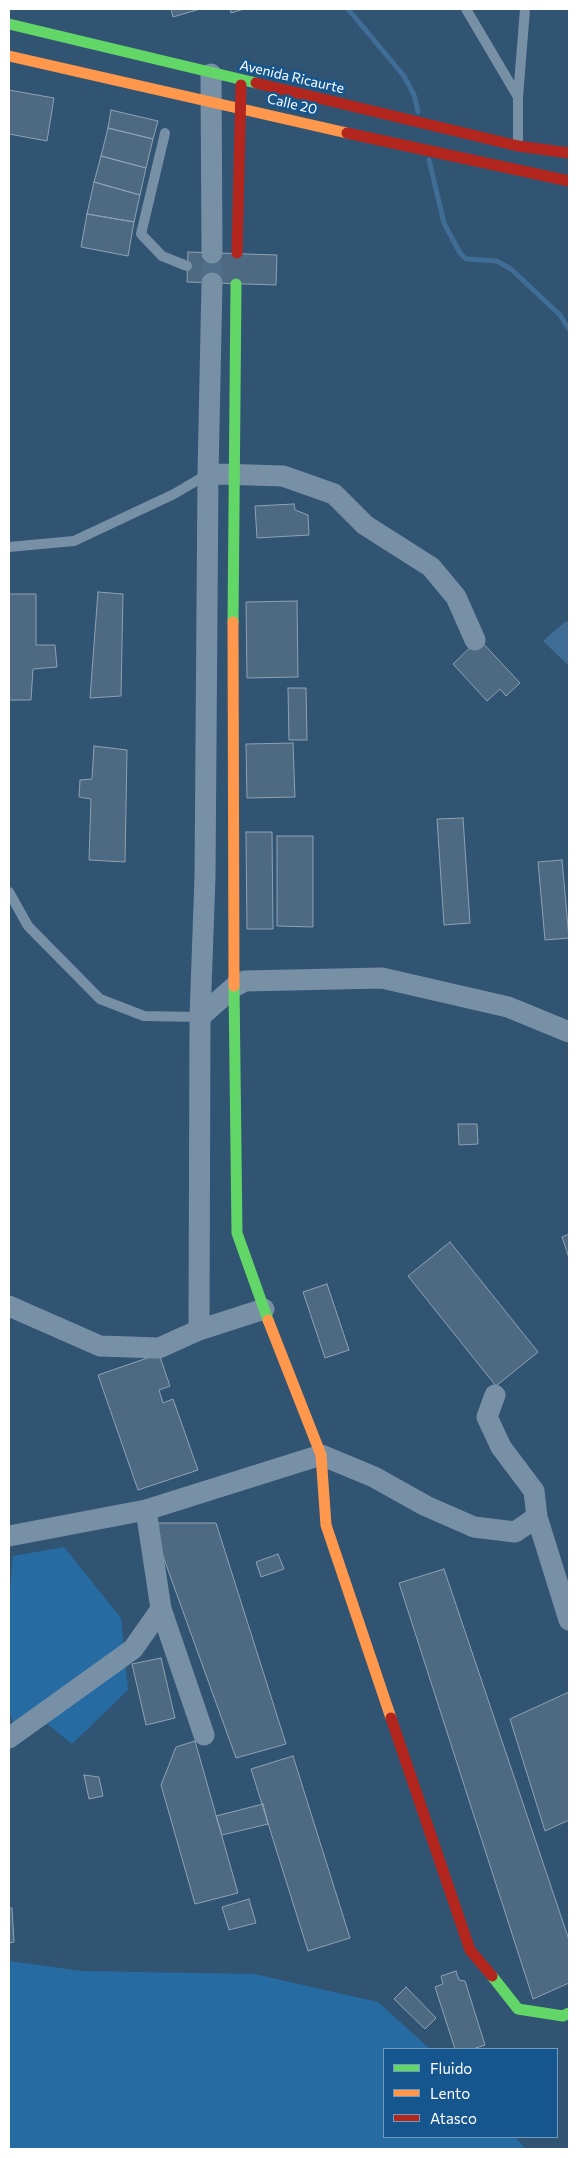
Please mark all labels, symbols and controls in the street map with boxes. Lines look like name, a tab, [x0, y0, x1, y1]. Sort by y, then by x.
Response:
street label: Avenida Ricaurte	[238, 57, 346, 97]
street label: Calle 20	[265, 90, 319, 118]
legend	[383, 2048, 558, 2138]
text: Fluido	[430, 2059, 472, 2077]
text: Lento	[430, 2084, 470, 2102]
text: Atasco	[430, 2109, 477, 2127]

